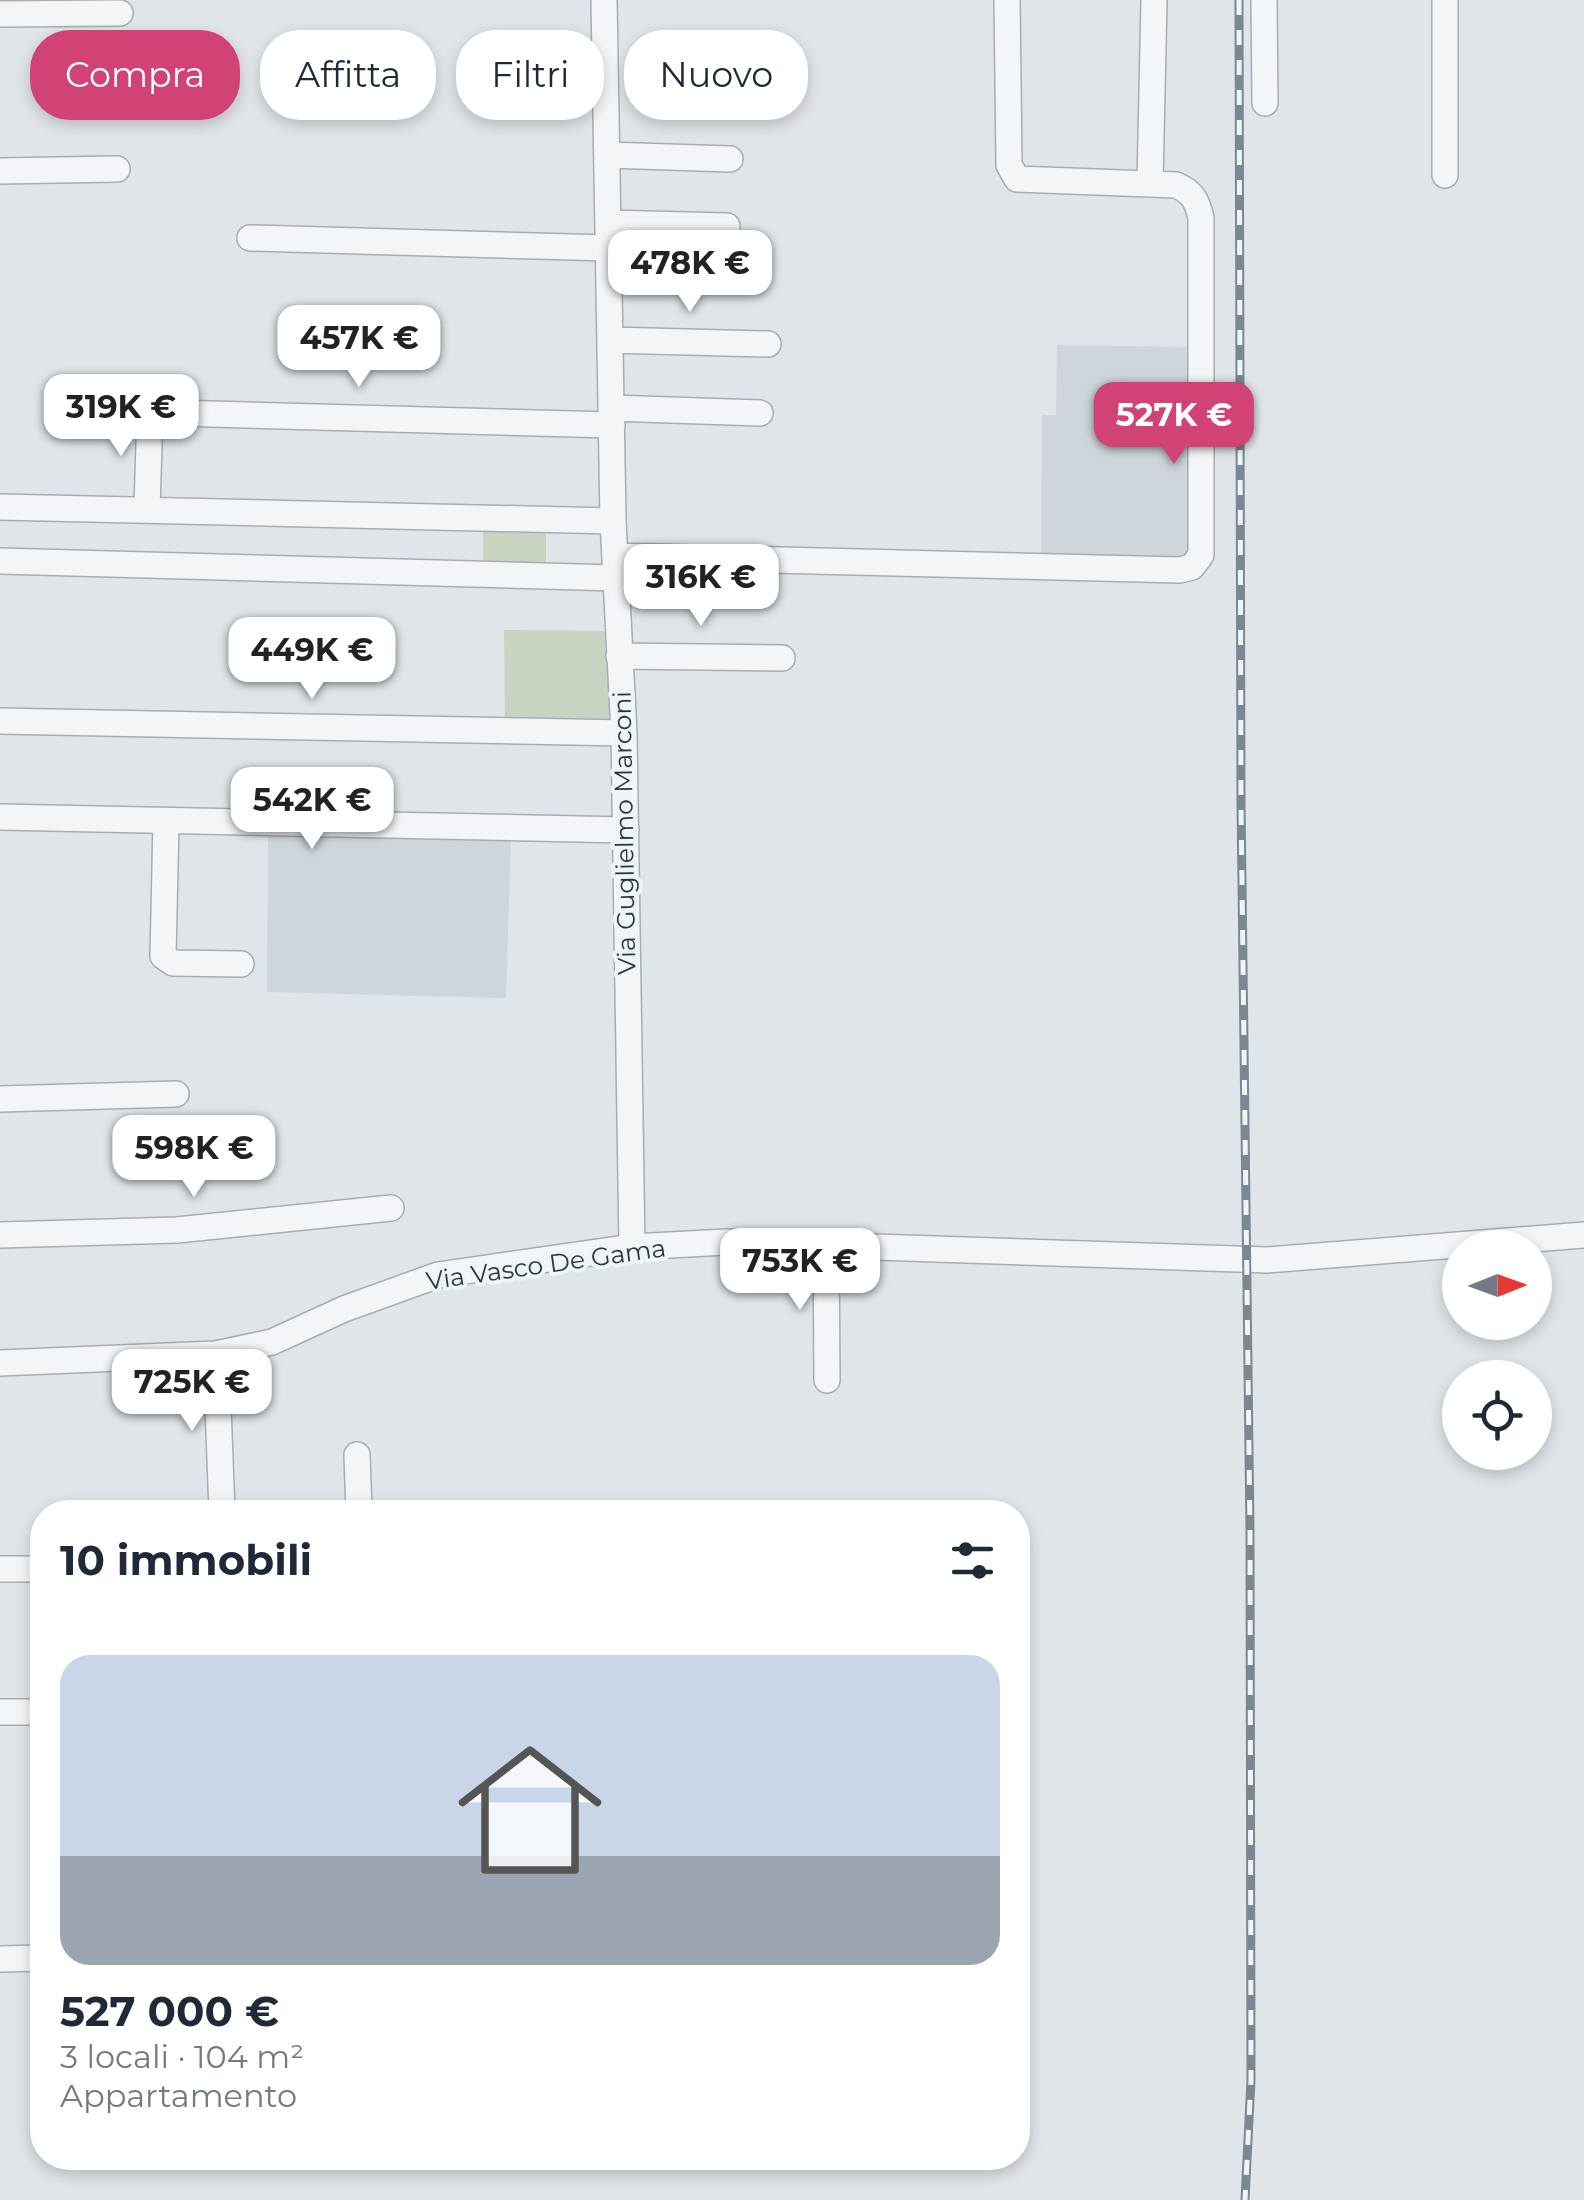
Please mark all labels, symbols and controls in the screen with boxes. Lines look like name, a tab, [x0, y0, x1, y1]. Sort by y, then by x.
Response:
chip: Compra	[30, 30, 240, 120]
chip: Affitta	[260, 30, 436, 120]
chip: Filtri	[456, 30, 604, 120]
chip: Nuovo	[624, 30, 808, 120]
pin: 478K €	[609, 230, 771, 315]
text: 478K €	[630, 243, 750, 282]
pin: 457K €	[278, 305, 440, 390]
text: 457K €	[299, 318, 419, 357]
pin: 319K €	[40, 374, 202, 459]
pin: 527K €	[1093, 382, 1255, 467]
text: 319K €	[66, 387, 176, 426]
text: 527K €	[1116, 395, 1232, 434]
pin: 316K €	[620, 544, 782, 629]
text: 316K €	[646, 557, 756, 596]
pin: 449K €	[231, 617, 393, 702]
text: 449K €	[250, 630, 374, 669]
street label: Via Guglielmo Marconi	[607, 691, 641, 975]
pin: 542K €	[231, 767, 393, 852]
text: 542K €	[253, 780, 371, 819]
pin: 598K €	[113, 1115, 275, 1200]
text: 598K €	[134, 1128, 254, 1167]
pin: 753K €	[719, 1228, 881, 1313]
north arrow	[1442, 1230, 1552, 1340]
map controls	[1442, 1230, 1552, 1470]
street label: Via Vasco De Gama	[424, 1232, 668, 1296]
text: 753K €	[742, 1241, 858, 1280]
pin: 725K €	[111, 1349, 273, 1434]
button: locate	[1442, 1360, 1552, 1470]
text: 725K €	[134, 1362, 250, 1401]
icon: filters	[945, 1533, 1000, 1588]
text: 10 immobili	[60, 1534, 312, 1586]
icon: home	[440, 1720, 620, 1900]
text: 527 000 €	[60, 1985, 279, 2037]
text: 3 locali · 104 m²	[60, 2037, 304, 2076]
text: Appartamento	[60, 2076, 297, 2115]

